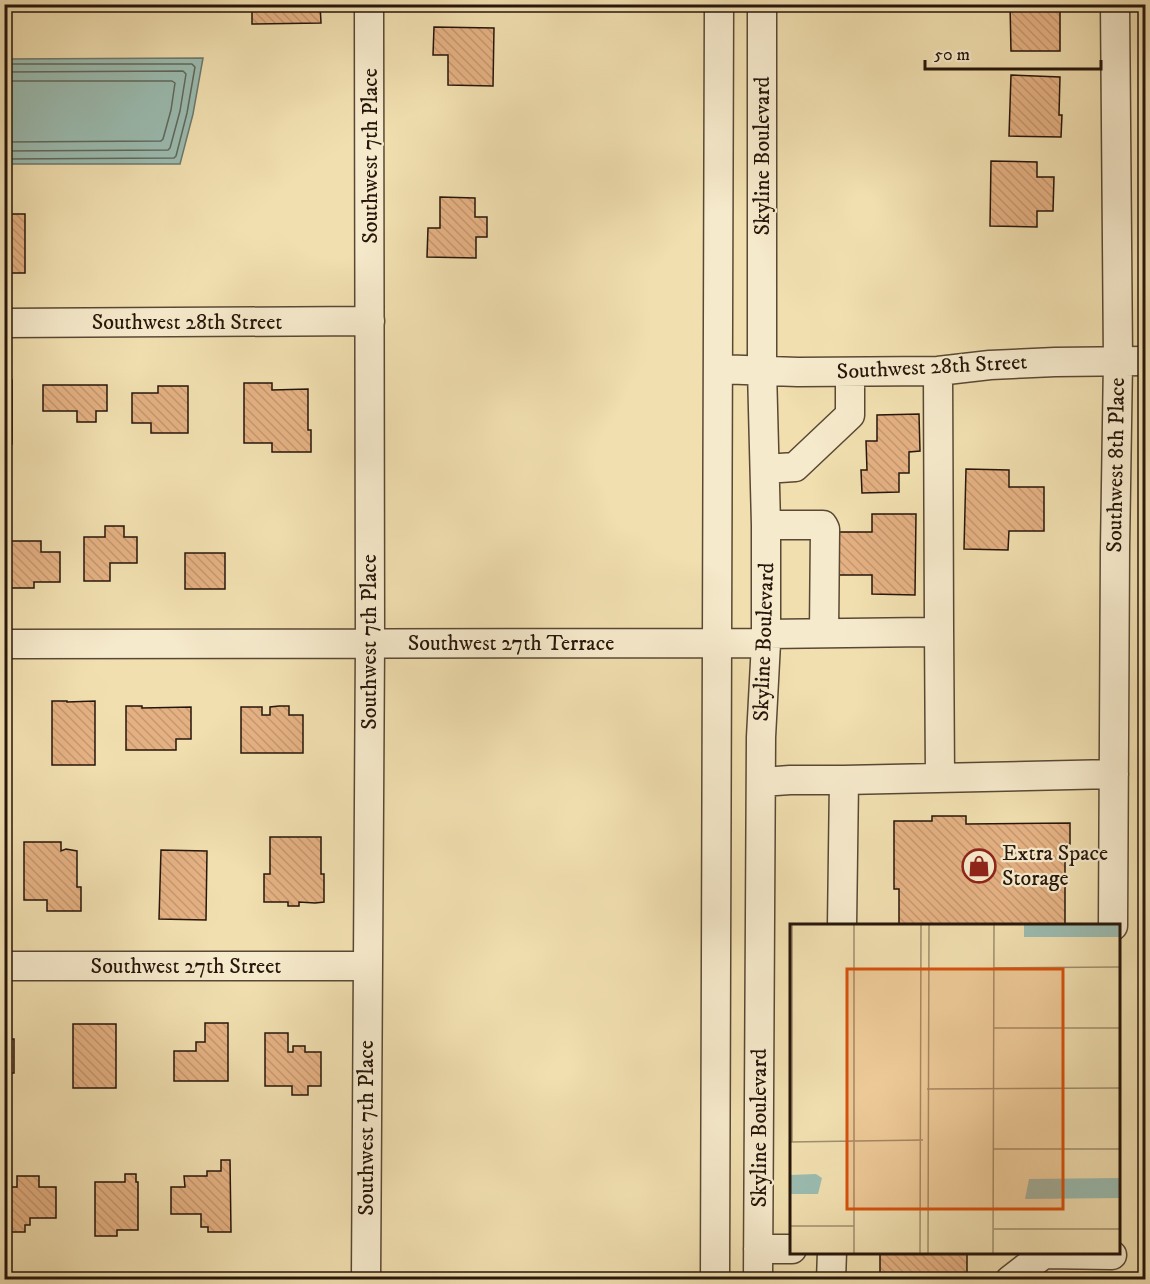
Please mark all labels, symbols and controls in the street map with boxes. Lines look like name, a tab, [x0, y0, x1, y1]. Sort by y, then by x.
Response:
scale bar	[925, 33, 1100, 71]
text: 50 m	[934, 44, 970, 66]
street label: Southwest 7th Place	[357, 68, 384, 244]
street label: Skyline Boulevard	[749, 76, 776, 236]
street label: Southwest 28th Street	[92, 309, 282, 336]
street label: Southwest 28th Street	[836, 349, 1028, 385]
street label: Southwest 8th Place	[1101, 377, 1131, 553]
street label: Southwest 7th Place	[356, 554, 383, 730]
street label: Skyline Boulevard	[748, 562, 780, 722]
street label: Southwest 27th Terrace	[408, 630, 614, 657]
place label: Extra Space Storage	[1002, 840, 1108, 892]
shop icon: Extra Space Storage	[961, 848, 997, 884]
inset map	[790, 924, 1120, 1254]
street label: Southwest 27th Street	[91, 953, 281, 980]
street label: Southwest 7th Place	[353, 1040, 380, 1216]
street label: Skyline Boulevard	[746, 1048, 773, 1208]

